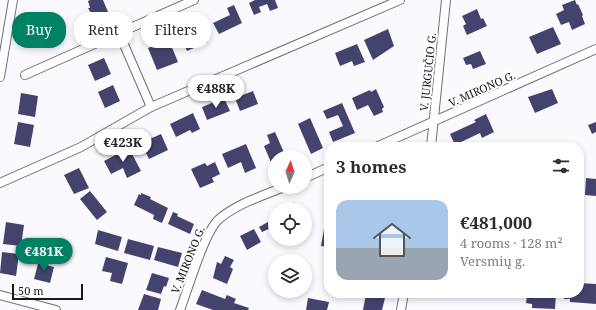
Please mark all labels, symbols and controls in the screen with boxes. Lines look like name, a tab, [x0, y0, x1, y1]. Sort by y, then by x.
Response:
chip: Buy	[12, 12, 66, 48]
chip: Rent	[74, 12, 133, 48]
chip: Filters	[141, 12, 211, 48]
street label: V. JURGUČIO G.	[416, 32, 439, 112]
street label: V. MIRONO G.	[446, 67, 518, 110]
pin: €488K	[188, 75, 244, 109]
text: €488K	[197, 79, 235, 97]
pin: €423K	[95, 129, 151, 163]
text: €423K	[104, 133, 142, 151]
north arrow	[268, 150, 312, 194]
map controls	[268, 150, 312, 298]
text: 3 homes	[336, 155, 406, 178]
icon: filters	[550, 155, 572, 177]
button: locate	[268, 202, 312, 246]
text: €481,000	[460, 211, 532, 234]
icon: home	[368, 216, 416, 264]
street label: V. MIRONO G.	[167, 224, 208, 296]
text: 4 rooms · 128 m²	[460, 234, 563, 252]
pin: €481K	[16, 238, 72, 272]
text: €481K	[25, 242, 63, 260]
text: Versmių g.	[460, 252, 525, 270]
button: layers	[268, 254, 312, 298]
scale bar	[12, 282, 83, 301]
text: 50 m	[18, 283, 44, 298]

